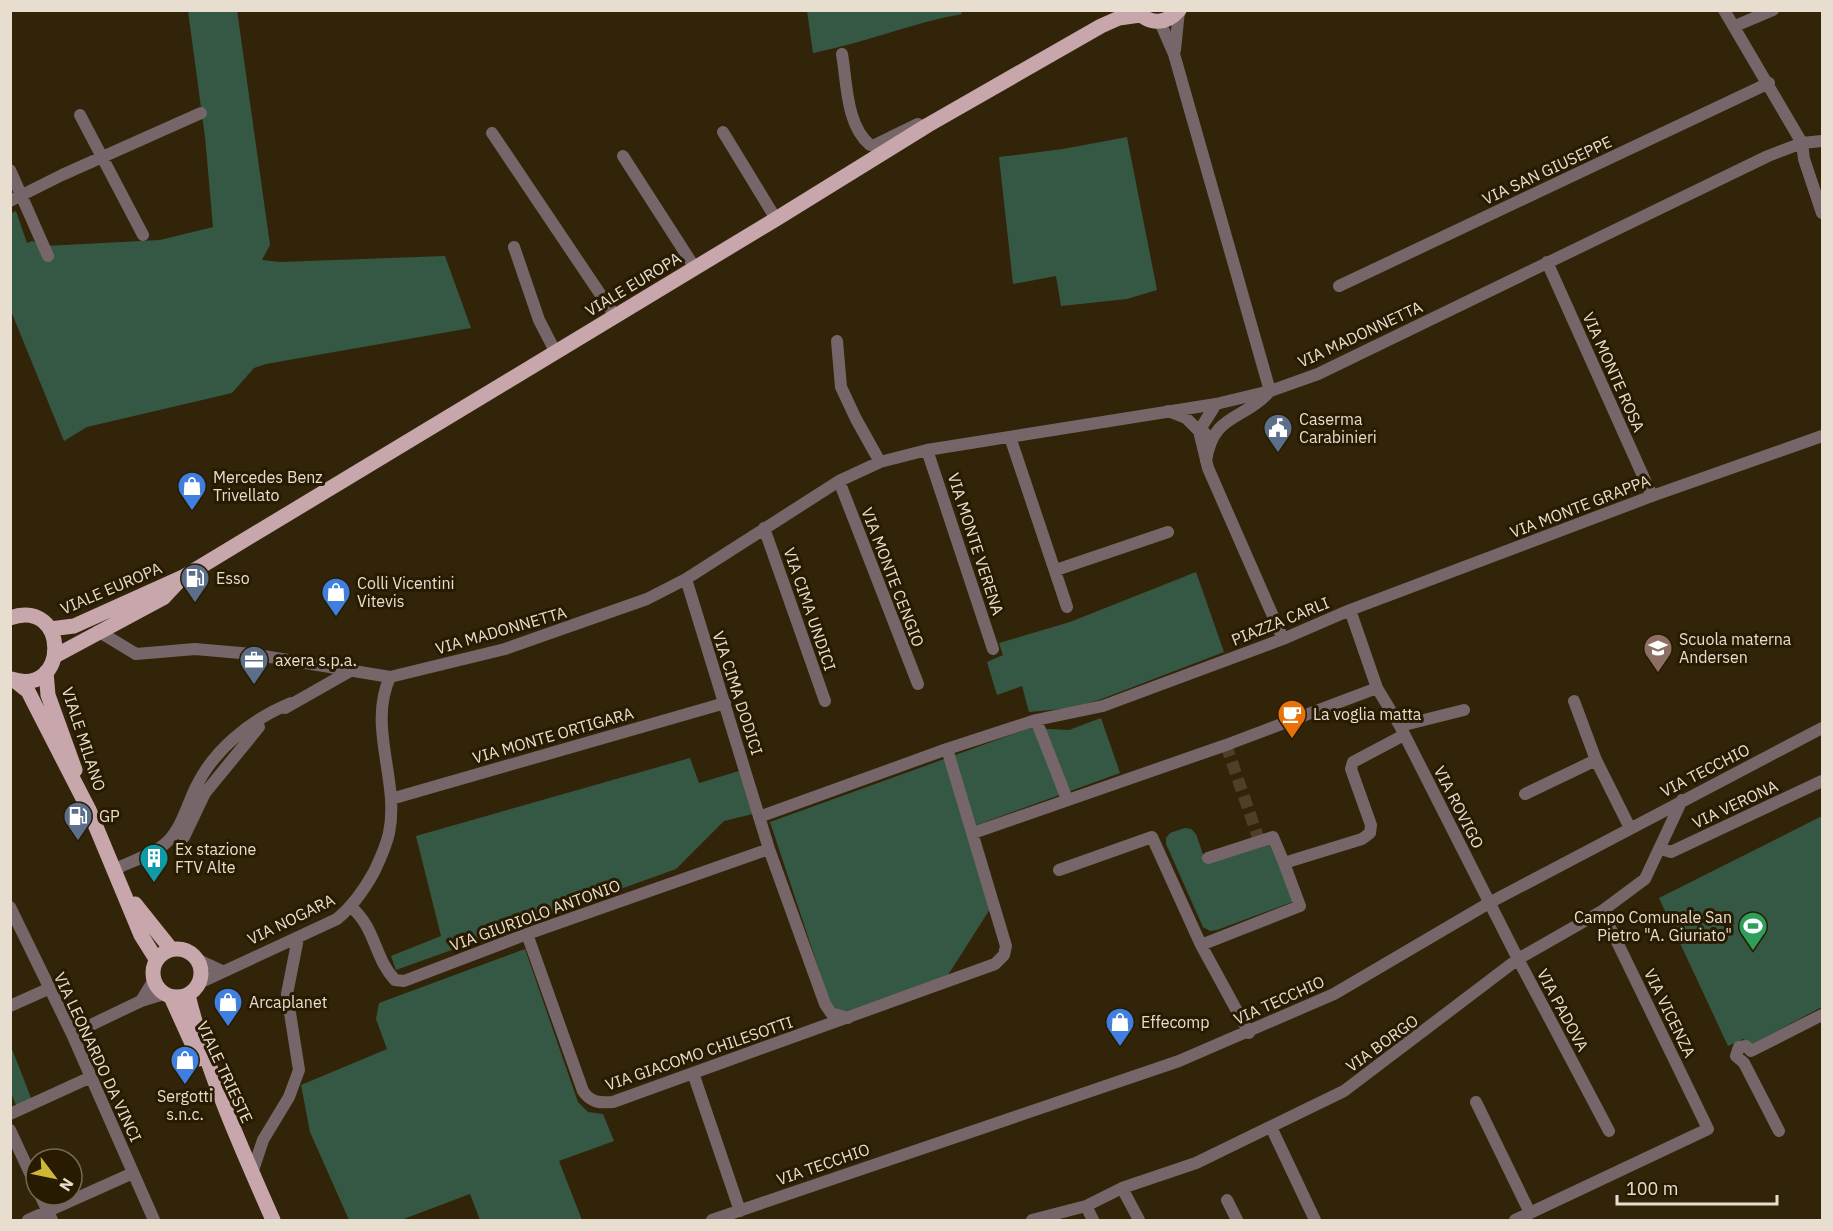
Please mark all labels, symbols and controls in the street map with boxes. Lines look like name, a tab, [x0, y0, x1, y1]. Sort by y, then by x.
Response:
street label: VIA SAN GIUSEPPE	[1479, 131, 1615, 209]
street label: VIALE EUROPA	[581, 248, 685, 320]
street label: VIA MADONNETTA	[1294, 296, 1426, 372]
street label: VIA MONTE ROSA	[1579, 309, 1649, 435]
place label: Caserma Carabinieri	[1299, 409, 1377, 447]
public building icon: Caserma Carabinieri	[1262, 412, 1294, 454]
place label: Mercedes Benz Trivellato	[213, 467, 323, 505]
shop icon: Mercedes Benz Trivellato	[176, 470, 208, 512]
street label: VIA MONTE VERENA	[944, 470, 1008, 618]
street label: VIA MONTE GRAPPA	[1507, 470, 1653, 542]
street label: VIA MONTE CENGIO	[857, 505, 929, 649]
street label: VIA CIMA UNDICI	[780, 545, 840, 673]
street label: VIALE EUROPA	[57, 558, 165, 618]
fuel station icon: Esso	[179, 562, 211, 604]
place label: Esso	[216, 568, 250, 588]
place label: Colli Vicentini Vitevis	[357, 573, 455, 611]
shop icon: Colli Vicentini Vitevis	[320, 576, 352, 618]
street label: PIAZZA CARLI	[1228, 592, 1332, 650]
street label: VIA MADONNETTA	[433, 602, 569, 658]
street label: VIA CIMA DODICI	[709, 629, 767, 757]
place label: Scuola materna Andersen	[1679, 629, 1792, 667]
school or university icon: Scuola materna Andersen	[1642, 632, 1674, 674]
office icon: axera s.p.a.	[238, 644, 270, 686]
place label: axera s.p.a.	[275, 650, 357, 670]
street label: VIALE MILANO	[58, 684, 110, 794]
cafe icon: La voglia matta	[1276, 698, 1308, 740]
street label: VIA MONTE ORTIGARA	[470, 702, 636, 768]
place label: La voglia matta	[1313, 704, 1422, 724]
street label: VIA TECCHIO	[1657, 739, 1753, 801]
street label: VIA ROVIGO	[1430, 762, 1488, 852]
street label: VIA VERONA	[1689, 775, 1781, 833]
fuel station icon: GP	[62, 800, 94, 842]
place label: GP	[99, 806, 120, 826]
place label: Ex stazione FTV Alte	[175, 839, 257, 877]
building icon: Ex stazione FTV Alte	[138, 842, 170, 884]
street label: VIA GIURIOLO ANTONIO	[447, 875, 623, 955]
street label: VIA NOGARA	[244, 889, 338, 949]
place label: Campo Comunale San Pietro "A. Giuriato"	[1574, 907, 1732, 945]
sports icon: Campo Comunale San Pietro "A. Giuriato"	[1737, 910, 1769, 952]
street label: VIA PADOVA	[1533, 965, 1593, 1055]
street label: VIA VICENZA	[1640, 965, 1700, 1061]
street label: VIA LEONARDO DA VINCI	[50, 969, 146, 1145]
street label: VIA TECCHIO	[1230, 971, 1328, 1029]
shop icon: Arcaplanet	[212, 986, 244, 1028]
place label: Arcaplanet	[249, 992, 327, 1012]
shop icon: Effecomp	[1104, 1006, 1136, 1048]
street label: VIA BORGO	[1342, 1010, 1422, 1076]
street label: VIA GIACOMO CHILESOTTI	[603, 1011, 795, 1095]
place label: Effecomp	[1141, 1012, 1210, 1032]
street label: VIALE TRIESTE	[193, 1018, 257, 1126]
shop icon: Sergotti s.n.c.	[169, 1044, 201, 1086]
place label: Sergotti s.n.c.	[157, 1086, 213, 1124]
street label: VIA TECCHIO	[774, 1139, 872, 1189]
north arrow	[24, 1147, 84, 1207]
scale bar	[1617, 1168, 1778, 1206]
text: N	[55, 1175, 78, 1195]
text: 100 m	[1626, 1177, 1678, 1200]

